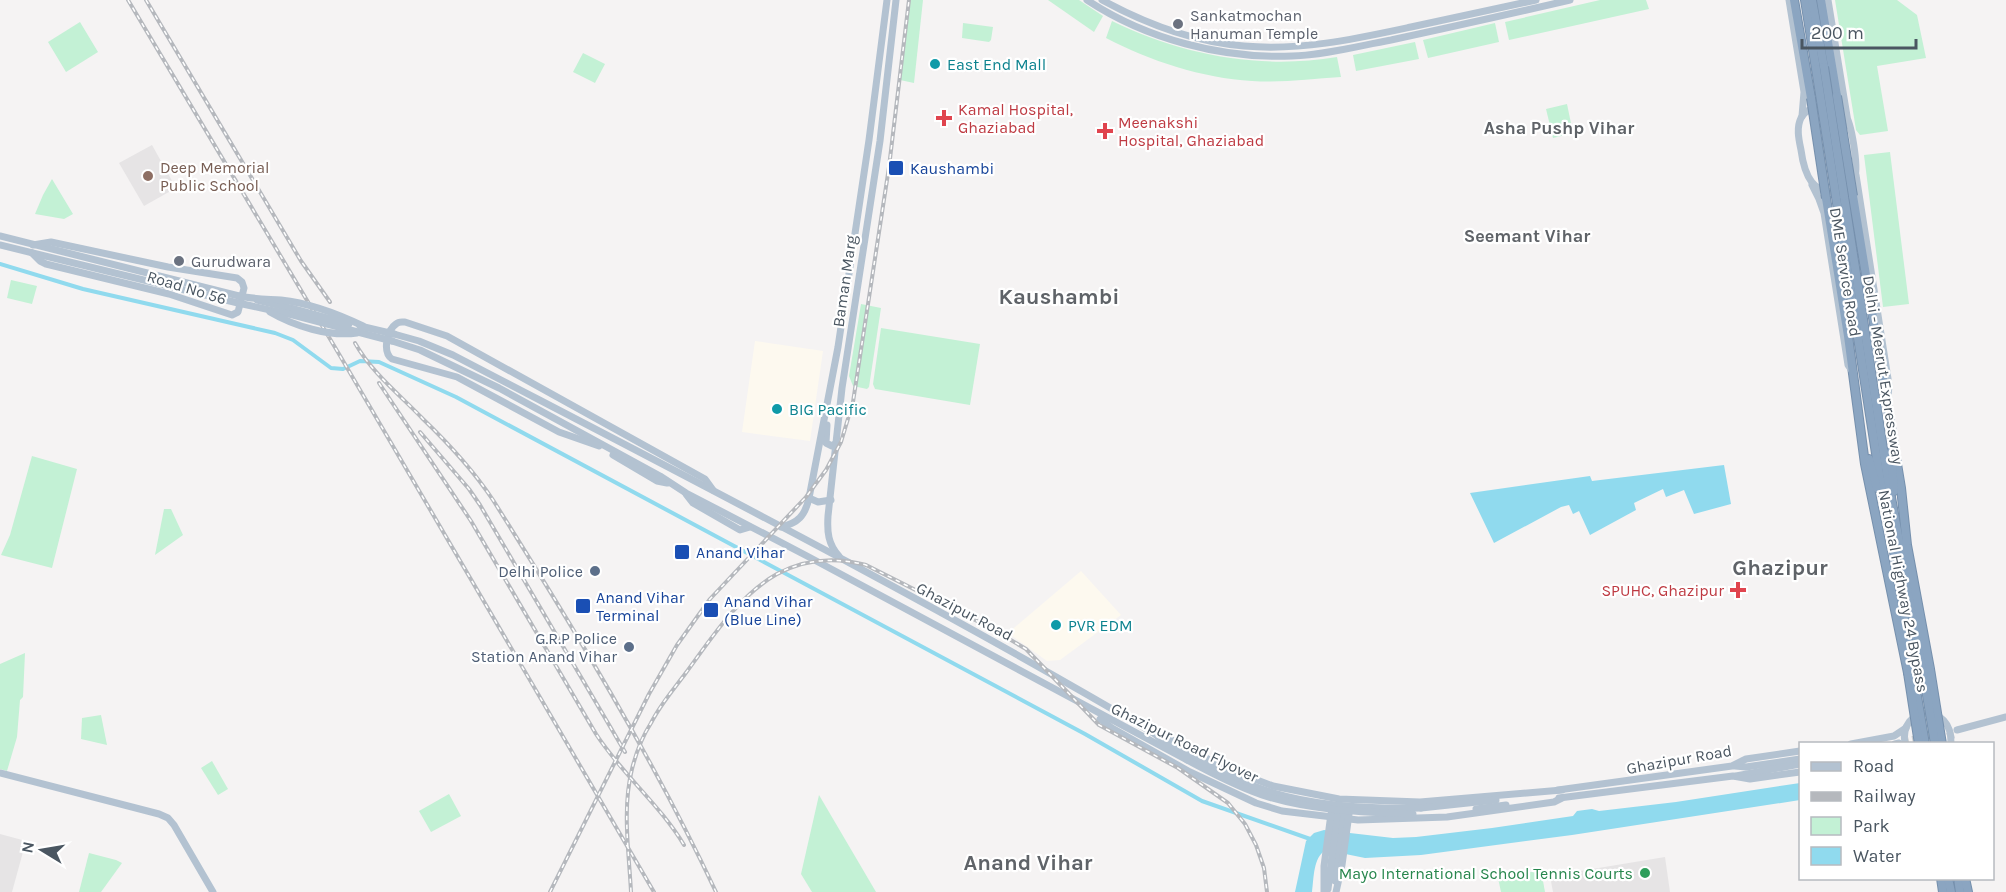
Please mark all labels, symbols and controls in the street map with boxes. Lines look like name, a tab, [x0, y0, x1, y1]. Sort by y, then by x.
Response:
place label: Sankatmochan Hanuman Temple	[1190, 6, 1318, 43]
scale bar	[1802, 12, 1916, 50]
marker: Sankatmochan Hanuman Temple	[1171, 17, 1185, 31]
text: 200 m	[1811, 22, 1864, 44]
place label: East End Mall	[947, 55, 1046, 74]
marker: East End Mall	[928, 57, 942, 71]
place label: Kamal Hospital, Ghaziabad	[958, 100, 1073, 137]
marker: Kamal Hospital, Ghaziabad	[935, 109, 953, 127]
place label: Meenakshi Hospital, Ghaziabad	[1118, 113, 1264, 150]
district label: Asha Pushp Vihar	[1484, 117, 1634, 139]
marker: Meenakshi Hospital, Ghaziabad	[1096, 122, 1114, 140]
place label: Deep Memorial Public School	[160, 158, 269, 195]
marker: Kaushambi	[887, 159, 905, 177]
place label: Kaushambi	[910, 159, 994, 178]
marker: Deep Memorial Public School	[141, 169, 155, 183]
street label: DME Service Road	[1826, 206, 1865, 338]
district label: Seemant Vihar	[1464, 225, 1590, 247]
street label: Baman Marg	[829, 234, 860, 328]
place label: Gurudwara	[191, 252, 271, 271]
marker: Gurudwara	[172, 254, 186, 268]
street label: Road No 56	[145, 266, 229, 309]
street label: Delhi - Meerut Expressway	[1859, 274, 1908, 467]
district label: Kaushambi	[999, 284, 1119, 310]
place label: BIG Pacific	[789, 400, 867, 419]
marker: BIG Pacific	[770, 402, 784, 416]
street label: National Highway 24 Bypass	[1875, 488, 1933, 694]
marker: Anand Vihar	[673, 543, 691, 561]
place label: Anand Vihar	[696, 543, 785, 562]
district label: Ghazipur	[1732, 555, 1828, 581]
place label: Delhi Police	[498, 562, 583, 581]
marker: Delhi Police	[588, 564, 602, 578]
street label: Ghazipur Road	[913, 578, 1016, 645]
place label: SPUHC, Ghazipur	[1601, 581, 1724, 600]
marker: SPUHC, Ghazipur	[1729, 581, 1747, 599]
place label: Anand Vihar Terminal	[596, 588, 685, 625]
place label: Anand Vihar (Blue Line)	[724, 592, 813, 629]
marker: Anand Vihar Terminal	[574, 597, 592, 615]
marker: Anand Vihar (Blue Line)	[702, 601, 720, 619]
place label: PVR EDM	[1068, 616, 1133, 635]
marker: PVR EDM	[1049, 618, 1063, 632]
place label: G.R.P Police Station Anand Vihar	[471, 629, 617, 666]
marker: G.R.P Police Station Anand Vihar	[622, 640, 636, 654]
street label: Ghazipur Road Flyover	[1108, 699, 1262, 786]
street label: Ghazipur Road	[1625, 741, 1733, 778]
legend	[1799, 742, 1994, 880]
text: Road	[1853, 755, 1894, 777]
text: Railway	[1853, 785, 1916, 807]
text: Park	[1853, 815, 1890, 837]
north arrow	[12, 820, 72, 880]
text: N	[17, 840, 38, 855]
text: Water	[1853, 845, 1901, 867]
district label: Anand Vihar	[964, 850, 1093, 876]
place label: Mayo International School Tennis Courts	[1339, 864, 1633, 883]
marker: Mayo International School Tennis Courts	[1638, 866, 1652, 880]

